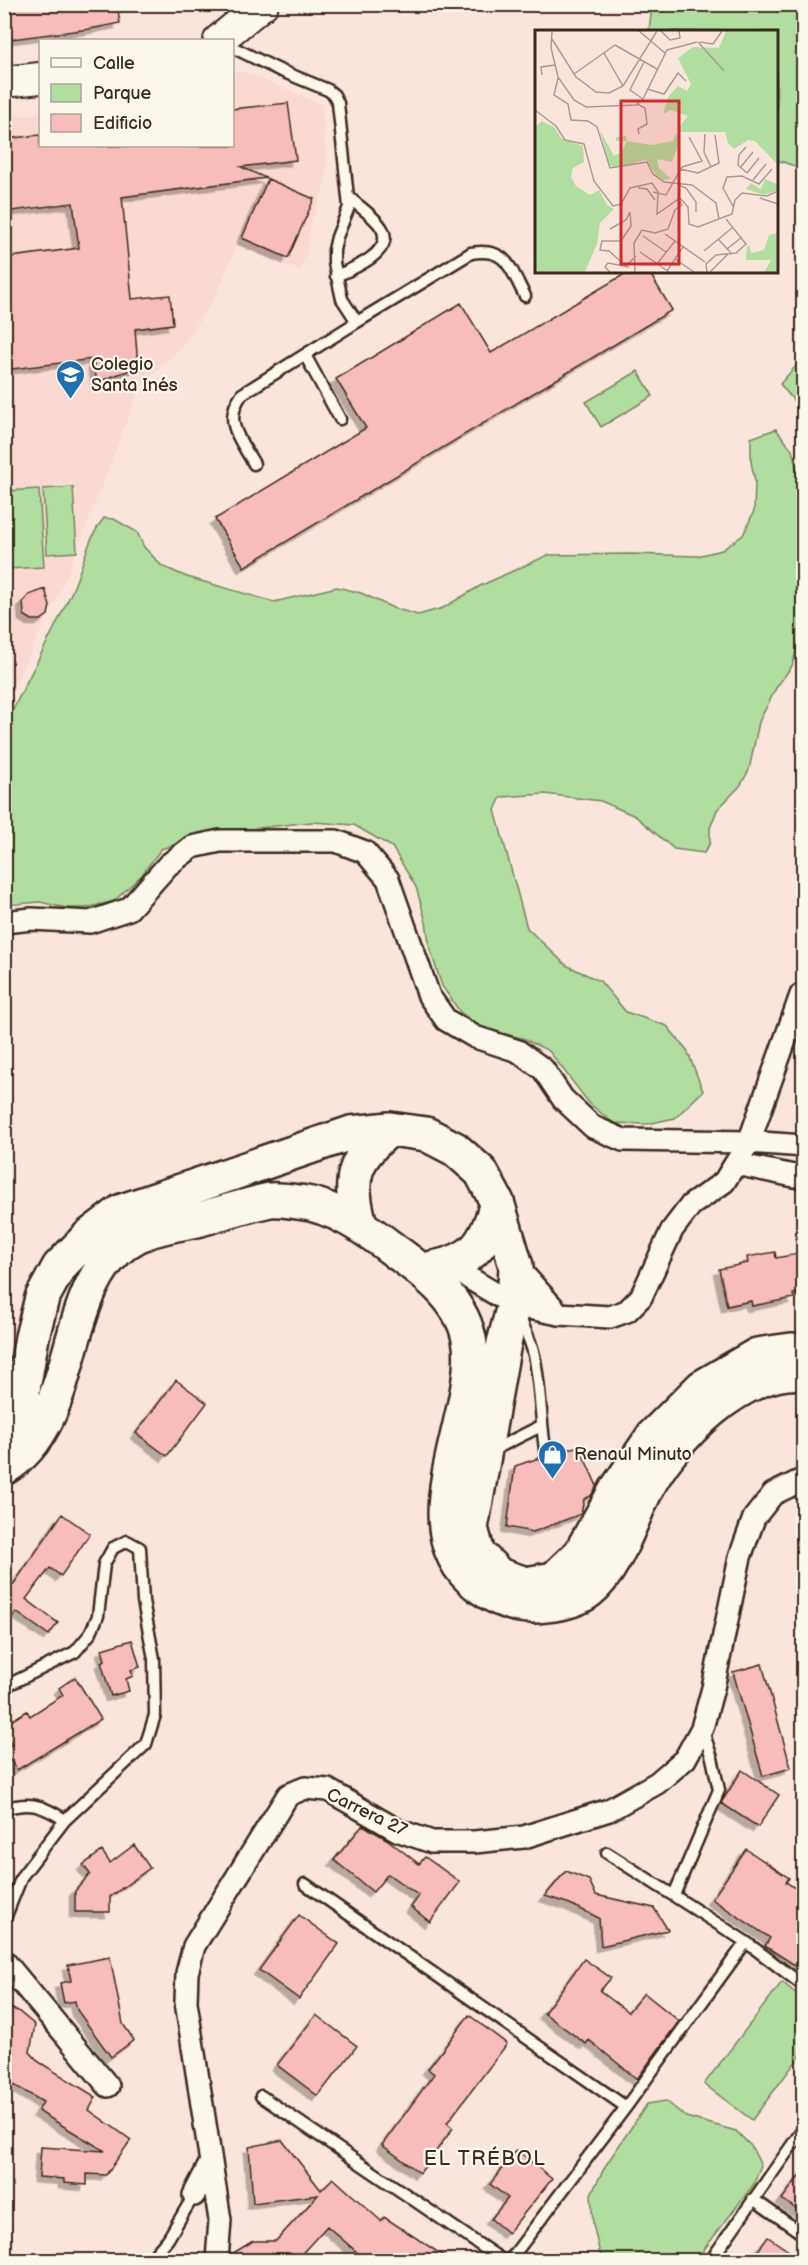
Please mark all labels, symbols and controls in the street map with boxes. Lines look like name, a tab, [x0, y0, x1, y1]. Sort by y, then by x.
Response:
inset map	[535, 30, 778, 273]
legend	[39, 39, 234, 147]
text: Calle	[93, 53, 135, 74]
text: Parque	[93, 83, 151, 104]
text: Edificio	[93, 113, 152, 134]
place label: Colegio Santa Inés	[91, 354, 178, 396]
school or university icon: Colegio Santa Inés	[54, 358, 86, 400]
shop icon: Renaul Minuto	[537, 1438, 569, 1480]
place label: Renaul Minuto	[574, 1444, 692, 1465]
street label: Carrera 27	[323, 1784, 411, 1841]
district label: EL TRÉBOL	[424, 2146, 546, 2171]

